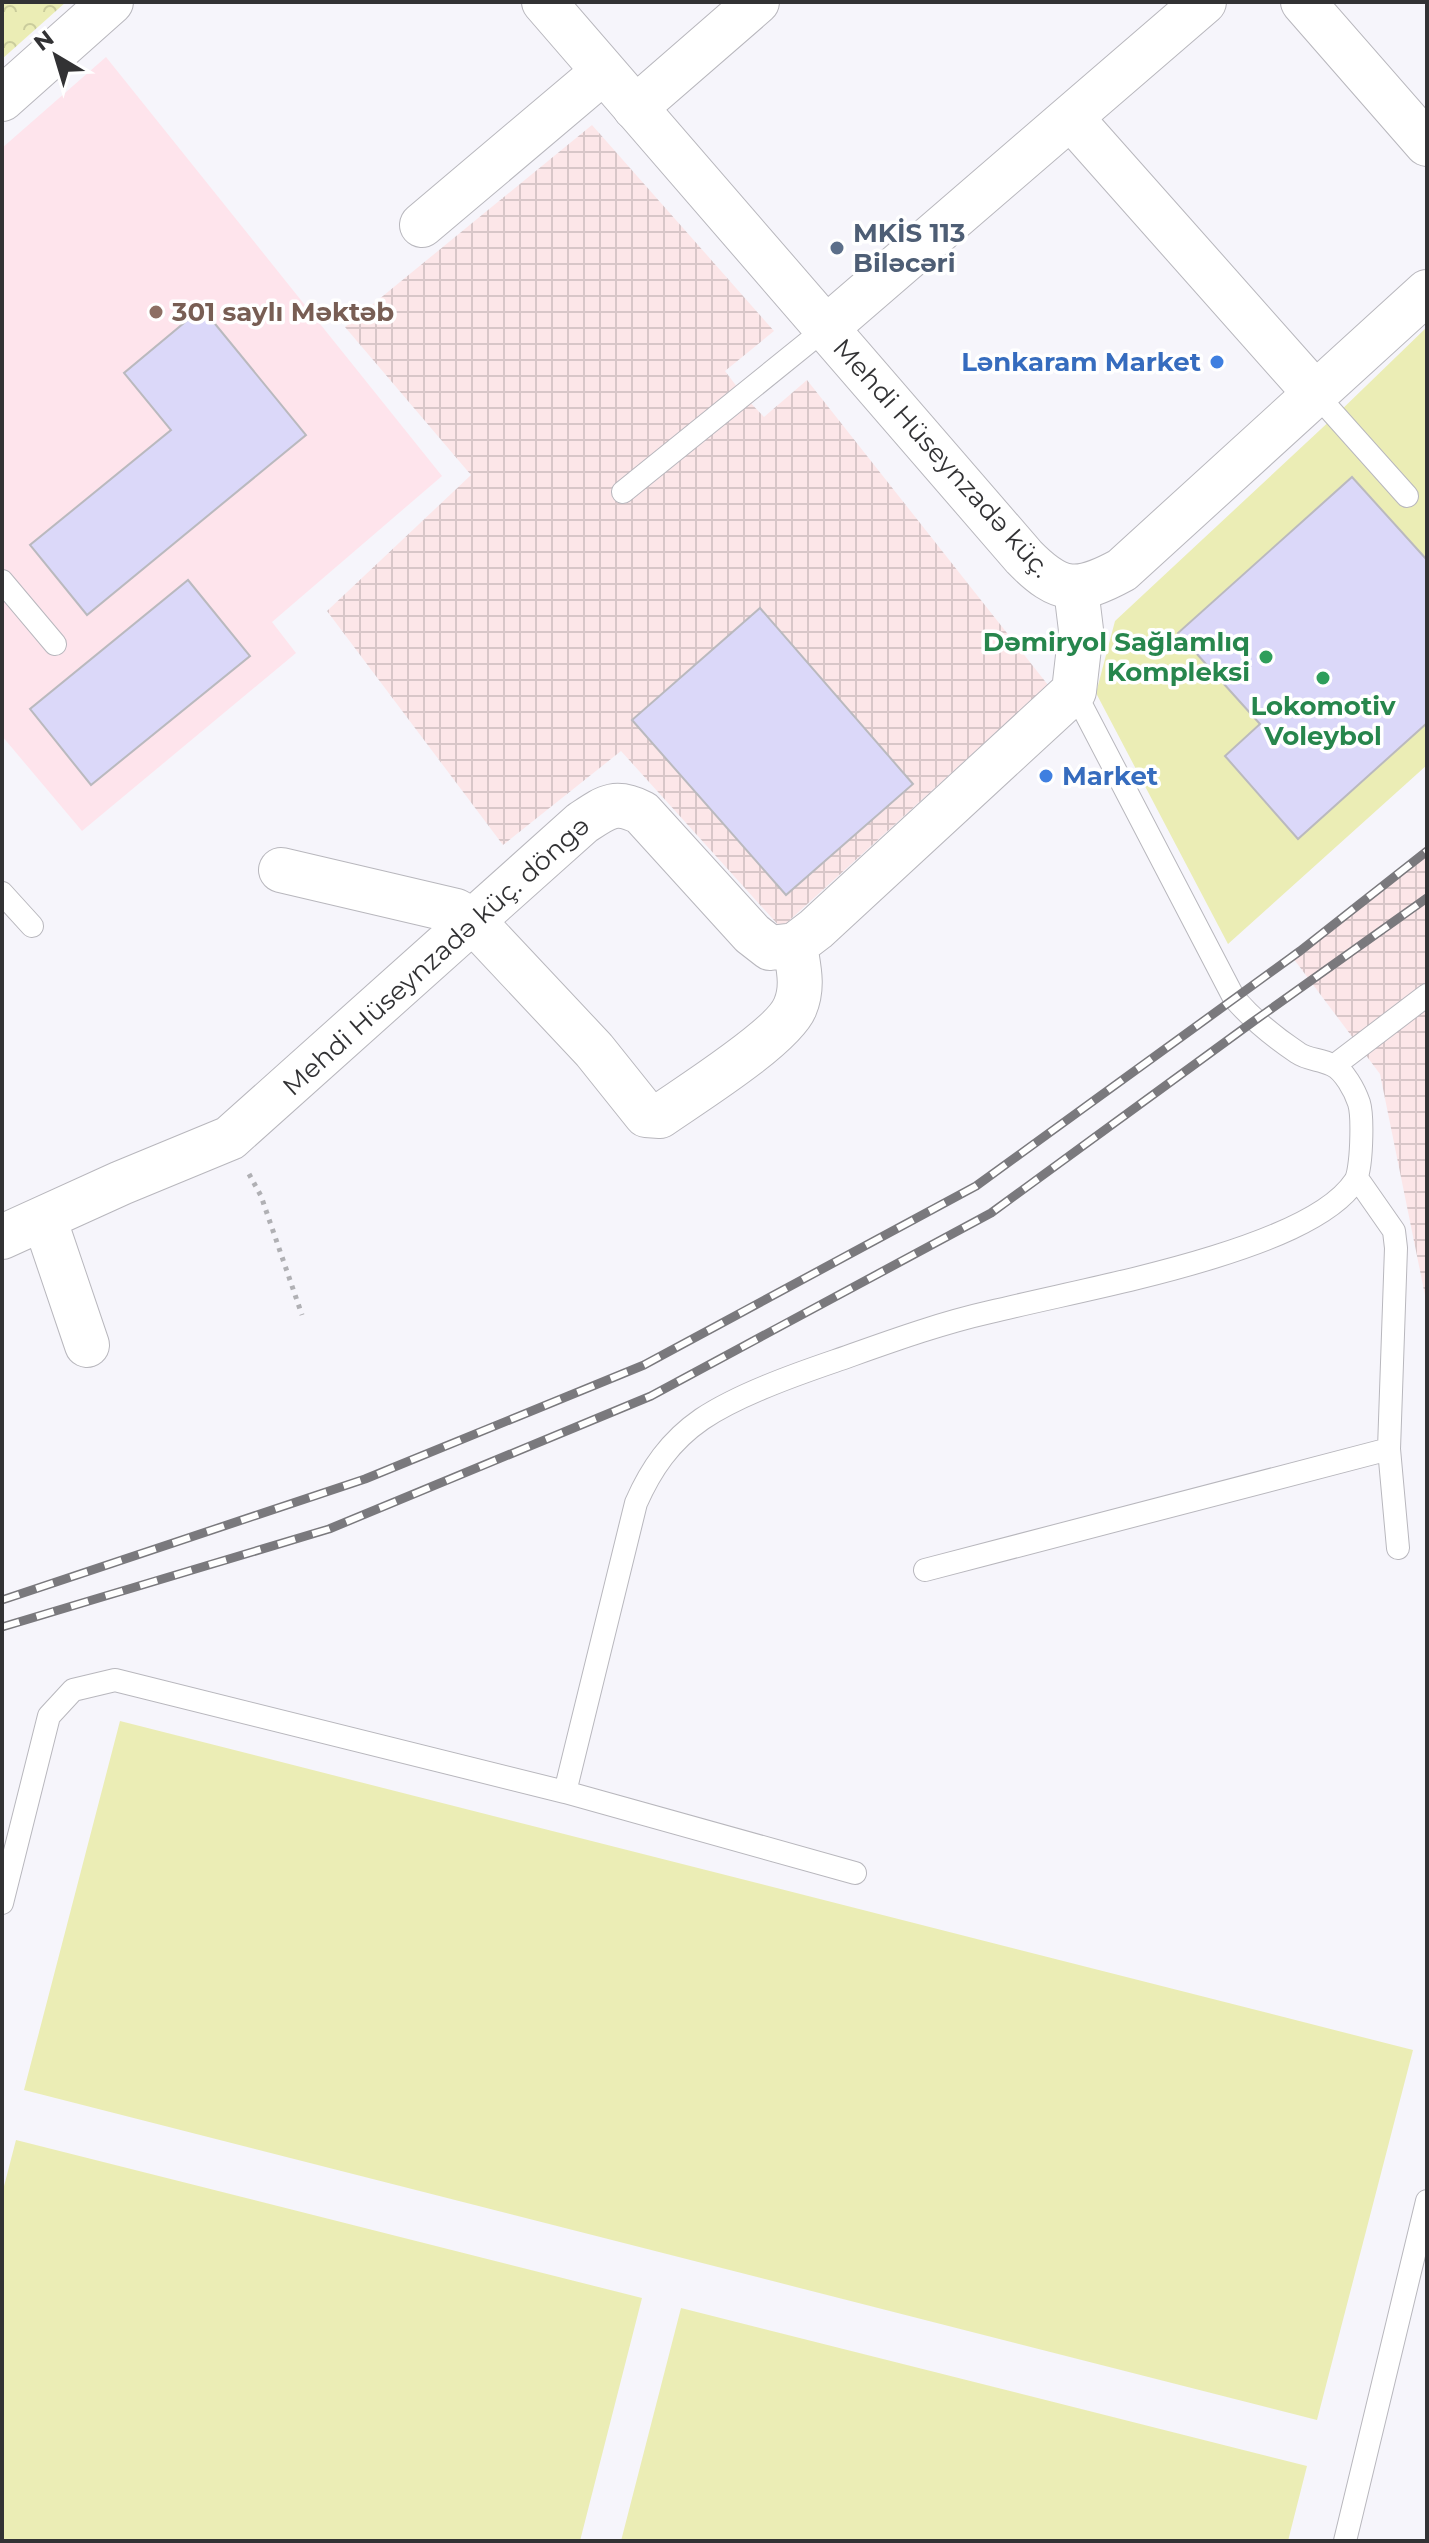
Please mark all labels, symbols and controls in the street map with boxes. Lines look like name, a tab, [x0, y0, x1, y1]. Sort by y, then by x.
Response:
north arrow	[16, 16, 96, 96]
text: N	[29, 25, 59, 57]
place label: MKİS 113 Biləcəri	[853, 217, 965, 279]
marker: MKİS 113 Biləcəri	[828, 239, 846, 257]
place label: 301 saylı Məktəb	[171, 296, 394, 328]
marker: 301 saylı Məktəb	[147, 303, 165, 321]
street label: Mehdi Hüseynzadə küç.	[826, 332, 1058, 584]
place label: Lənkaram Market	[961, 346, 1201, 378]
marker: Lənkaram Market	[1208, 353, 1226, 371]
place label: Dəmiryol Sağlamlıq Kompleksi	[983, 626, 1250, 688]
marker: Dəmiryol Sağlamlıq Kompleksi	[1257, 648, 1275, 666]
marker: Lokomotiv Voleybol	[1314, 669, 1332, 687]
place label: Lokomotiv Voleybol	[1250, 690, 1396, 752]
place label: Market	[1062, 760, 1158, 792]
marker: Market	[1037, 767, 1055, 785]
street label: Mehdi Hüseynzadə küç. döngə	[276, 810, 596, 1102]

